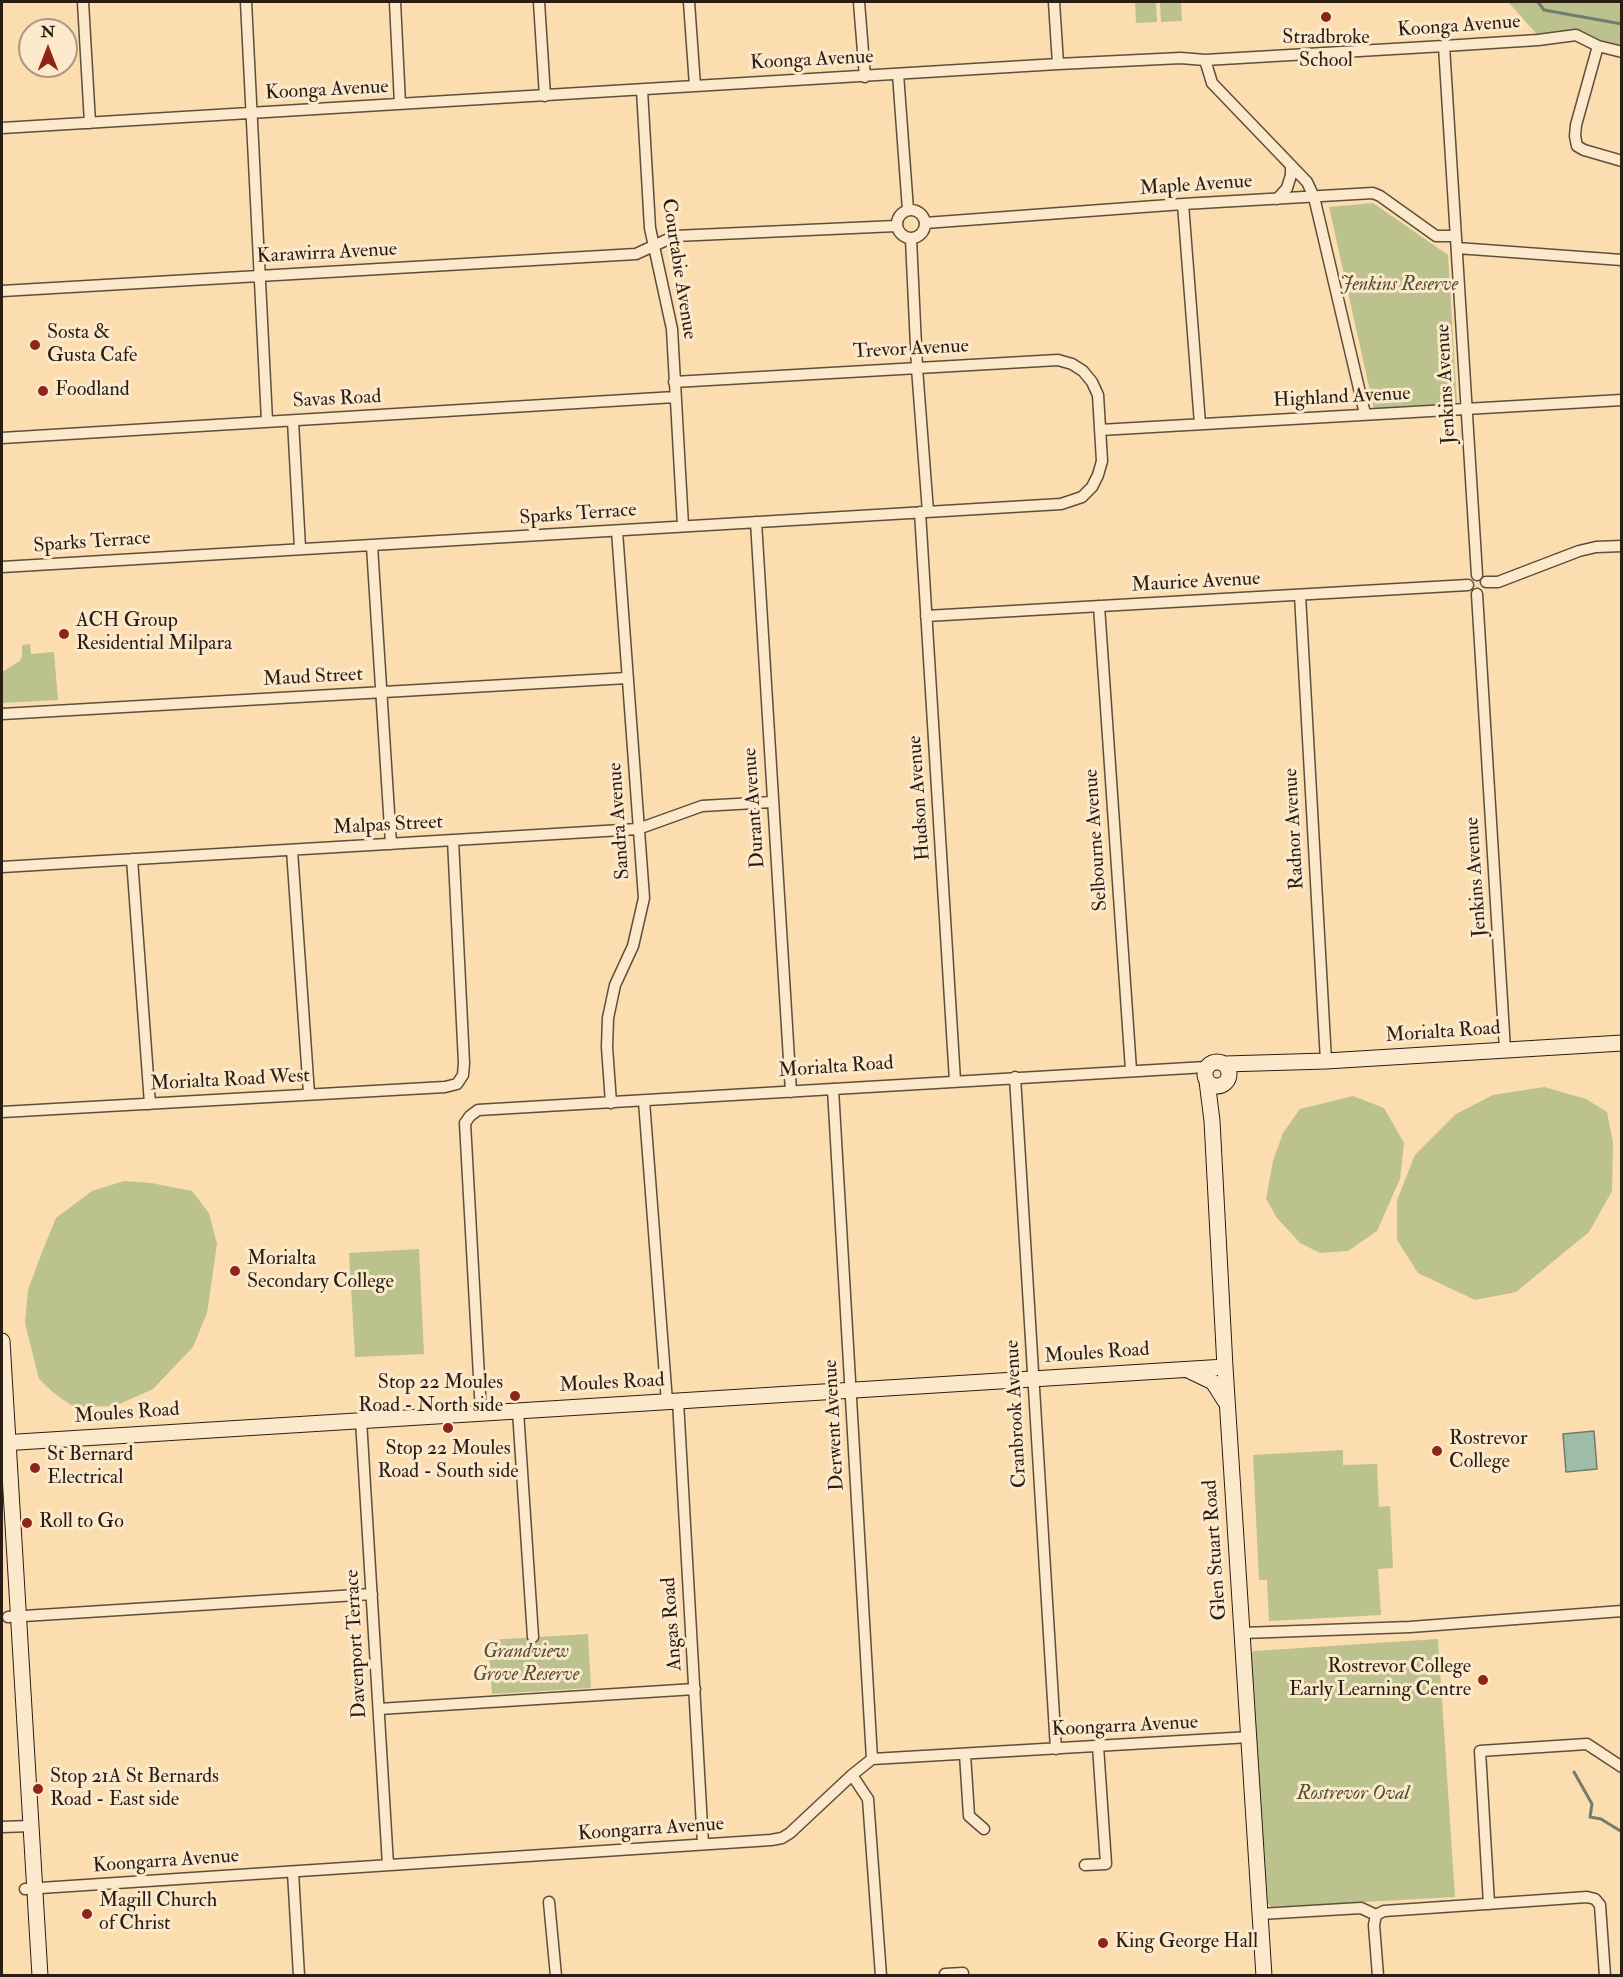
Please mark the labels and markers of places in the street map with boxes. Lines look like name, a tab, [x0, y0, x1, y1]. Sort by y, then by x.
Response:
marker: Stradbroke School	[1319, 10, 1333, 24]
place label: Stradbroke School	[1282, 27, 1370, 74]
place label: Sosta & Gusta Cafe	[47, 322, 137, 369]
marker: Sosta & Gusta Cafe	[28, 338, 42, 352]
place label: Foodland	[55, 379, 130, 403]
marker: Foodland	[36, 384, 50, 398]
place label: ACH Group Residential Milpara	[76, 610, 232, 657]
marker: ACH Group Residential Milpara	[57, 627, 71, 641]
place label: Morialta Secondary College	[247, 1248, 394, 1295]
marker: Morialta Secondary College	[228, 1264, 242, 1278]
place label: Stop 22 Moules Road - North side	[358, 1372, 503, 1419]
marker: Stop 22 Moules Road - North side	[508, 1389, 522, 1403]
marker: Stop 22 Moules Road - South side	[441, 1421, 455, 1435]
place label: Rostrevor College	[1449, 1428, 1527, 1475]
place label: Stop 22 Moules Road - South side	[377, 1438, 519, 1485]
place label: St Bernard Electrical	[47, 1444, 133, 1491]
marker: Rostrevor College	[1430, 1444, 1444, 1458]
marker: St Bernard Electrical	[28, 1461, 42, 1475]
place label: Roll to Go	[39, 1511, 124, 1535]
marker: Roll to Go	[20, 1516, 34, 1530]
place label: Rostrevor College Early Learning Centre	[1289, 1656, 1471, 1703]
marker: Rostrevor College Early Learning Centre	[1476, 1673, 1490, 1687]
place label: Stop 21A St Bernards Road - East side	[50, 1766, 219, 1813]
marker: Stop 21A St Bernards Road - East side	[31, 1782, 45, 1796]
place label: Magill Church of Christ	[99, 1890, 217, 1937]
marker: Magill Church of Christ	[80, 1907, 94, 1921]
place label: King George Hall	[1115, 1931, 1258, 1955]
marker: King George Hall	[1096, 1936, 1110, 1950]

